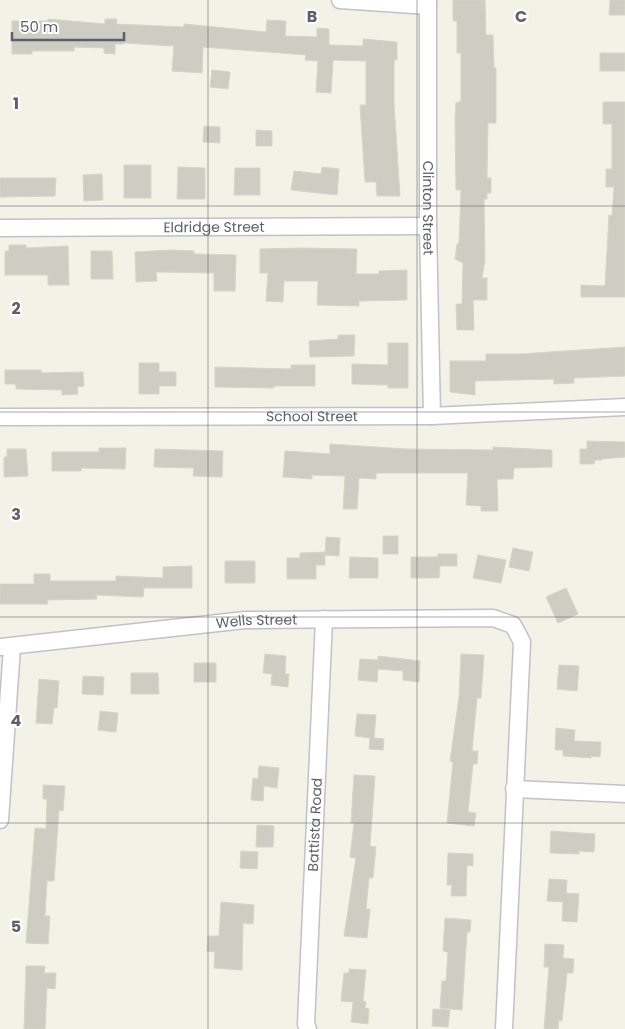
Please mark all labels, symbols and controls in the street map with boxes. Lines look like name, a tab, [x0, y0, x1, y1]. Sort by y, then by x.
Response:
text: B	[307, 5, 317, 28]
text: C	[515, 5, 527, 28]
scale bar	[12, 10, 125, 42]
text: 50 m	[20, 16, 58, 37]
text: 1	[13, 92, 19, 115]
street label: Clinton Street	[418, 161, 439, 255]
street label: Eldridge Street	[163, 217, 265, 237]
text: 2	[11, 297, 21, 320]
street label: School Street	[266, 406, 358, 426]
text: 3	[11, 503, 21, 526]
street label: Wells Street	[215, 610, 297, 633]
text: 4	[11, 709, 22, 732]
street label: Battista Road	[303, 777, 327, 872]
text: 5	[11, 915, 21, 938]

